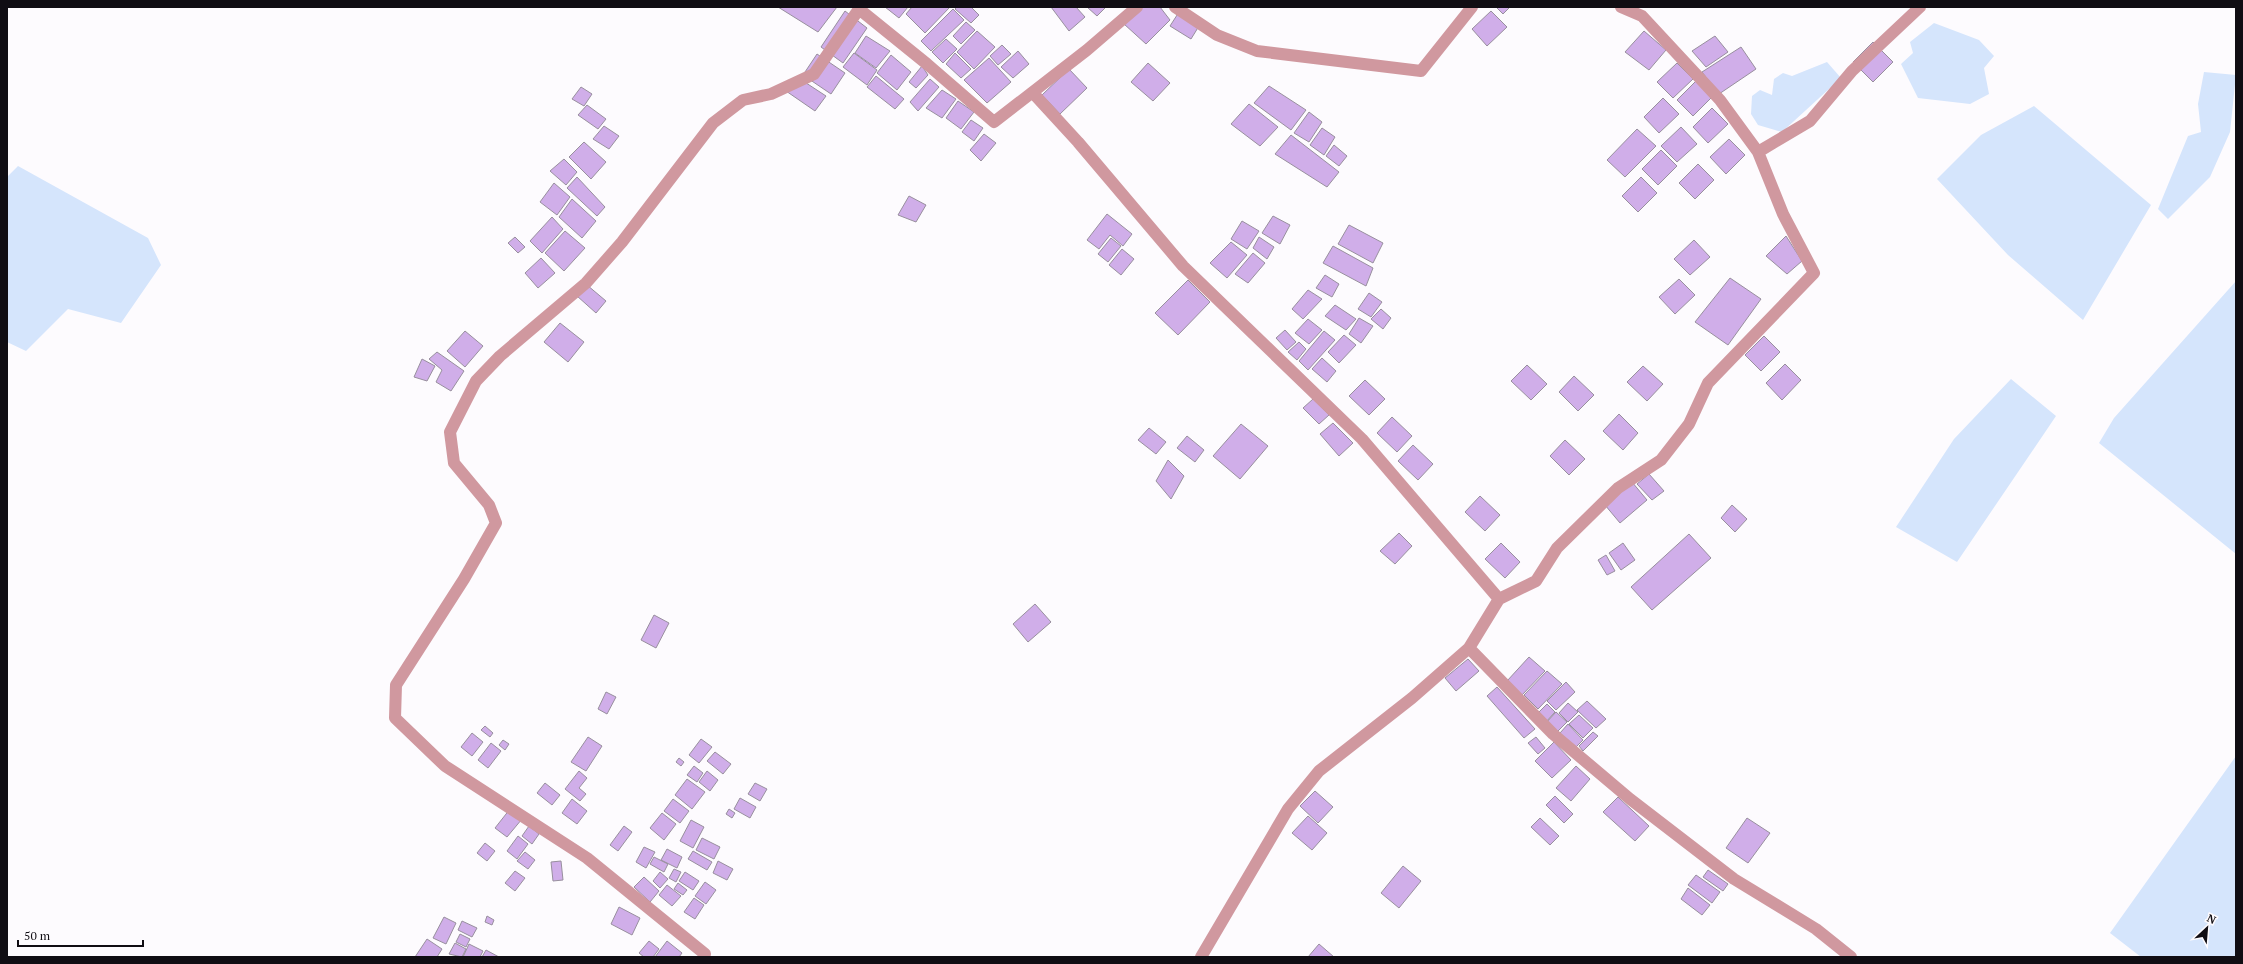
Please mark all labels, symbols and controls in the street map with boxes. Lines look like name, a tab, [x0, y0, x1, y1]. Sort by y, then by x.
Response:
north arrow	[2187, 908, 2227, 948]
text: N	[2205, 911, 2219, 927]
scale bar	[18, 922, 143, 948]
text: 50 m	[24, 928, 51, 943]

